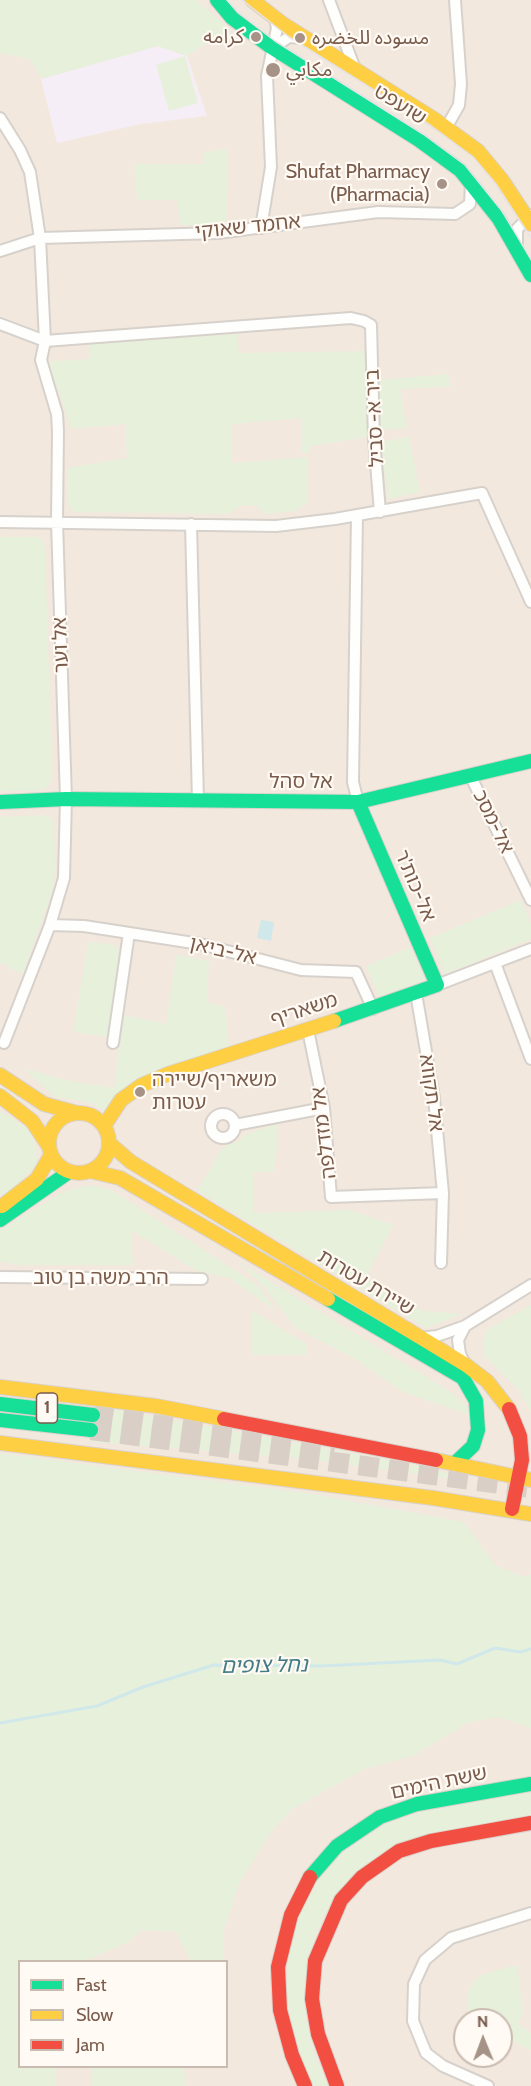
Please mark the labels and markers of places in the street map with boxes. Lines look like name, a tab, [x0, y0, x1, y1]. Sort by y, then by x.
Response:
place label: كرامه	[203, 25, 244, 49]
place label: مسوده للخضره	[312, 26, 429, 50]
marker: كرامه	[249, 30, 263, 44]
marker: مسوده للخضره	[293, 31, 307, 45]
place label: مكابي	[286, 58, 333, 82]
marker: مكابي	[264, 61, 282, 79]
place label: Shufat Pharmacy (Pharmacia)	[286, 160, 430, 207]
marker: Shufat Pharmacy (Pharmacia)	[435, 177, 449, 191]
place label: משאריף/שיירה עטרות	[152, 1068, 277, 1115]
marker: משאריף/שיירה עטרות	[133, 1085, 147, 1099]

